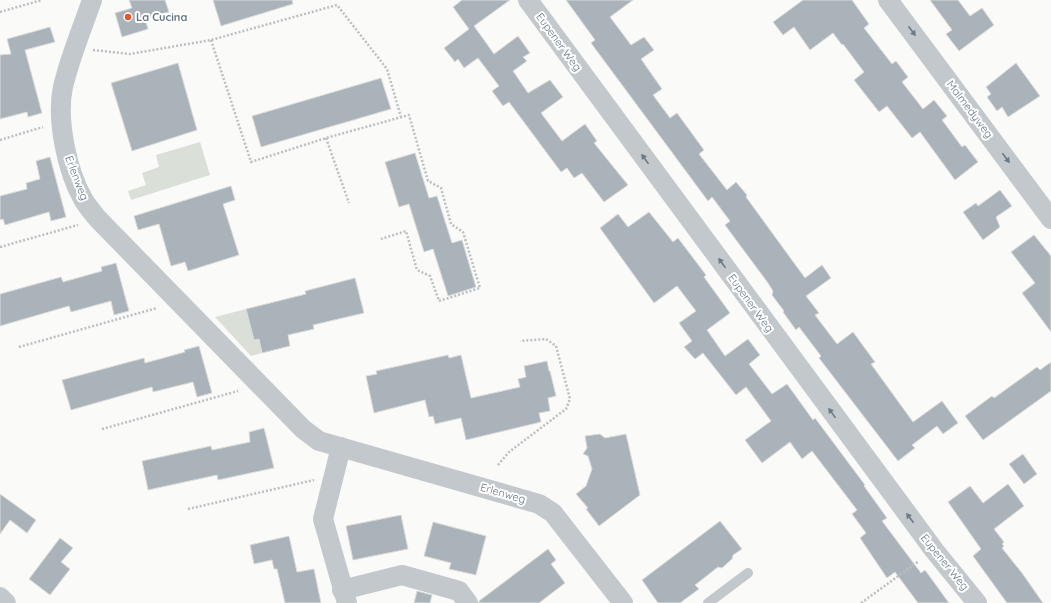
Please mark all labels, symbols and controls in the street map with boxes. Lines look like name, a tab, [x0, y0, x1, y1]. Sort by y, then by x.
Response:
place label: La Cucina	[136, 10, 187, 24]
street label: Eupener Weg	[533, 10, 585, 74]
marker: La Cucina	[123, 12, 133, 22]
one-way arrow	[908, 26, 916, 37]
street label: Malmedyweg	[944, 77, 996, 141]
one-way arrow	[641, 153, 649, 164]
one-way arrow	[1002, 153, 1010, 164]
street label: Erlenweg	[62, 154, 92, 202]
one-way arrow	[718, 258, 726, 269]
street label: Eupener Weg	[725, 271, 777, 335]
one-way arrow	[829, 408, 837, 418]
street label: Erlenweg	[479, 480, 527, 506]
one-way arrow	[906, 512, 914, 523]
street label: Eupener Weg	[918, 531, 972, 593]

